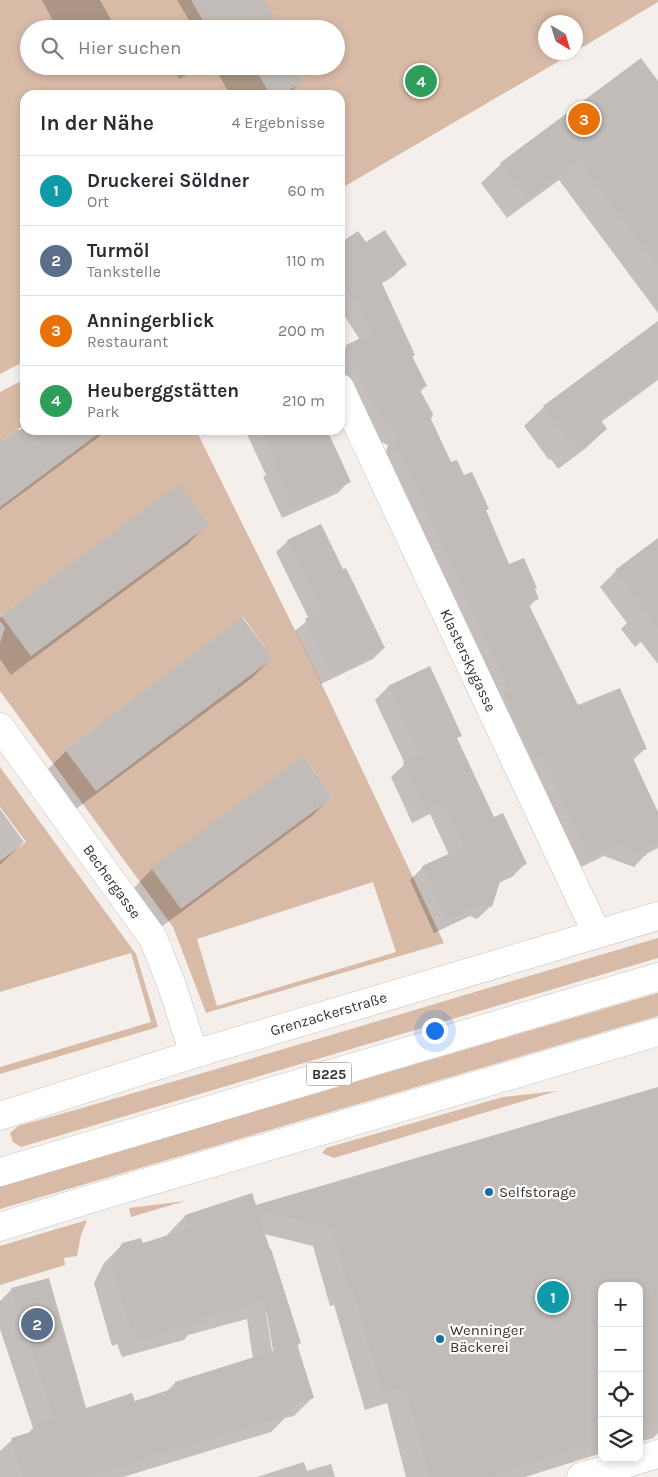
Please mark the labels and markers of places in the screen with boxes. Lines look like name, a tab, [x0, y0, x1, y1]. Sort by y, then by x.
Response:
pin: 4	[405, 62, 437, 100]
pin: 3	[568, 100, 600, 138]
place label: Selfstorage	[499, 1183, 576, 1201]
marker: Selfstorage	[483, 1186, 495, 1198]
pin: 1	[537, 1278, 569, 1316]
pin: 2	[21, 1305, 53, 1343]
place label: Wenninger Bäckerei	[450, 1321, 524, 1356]
marker: Wenninger Bäckerei	[434, 1333, 446, 1345]

